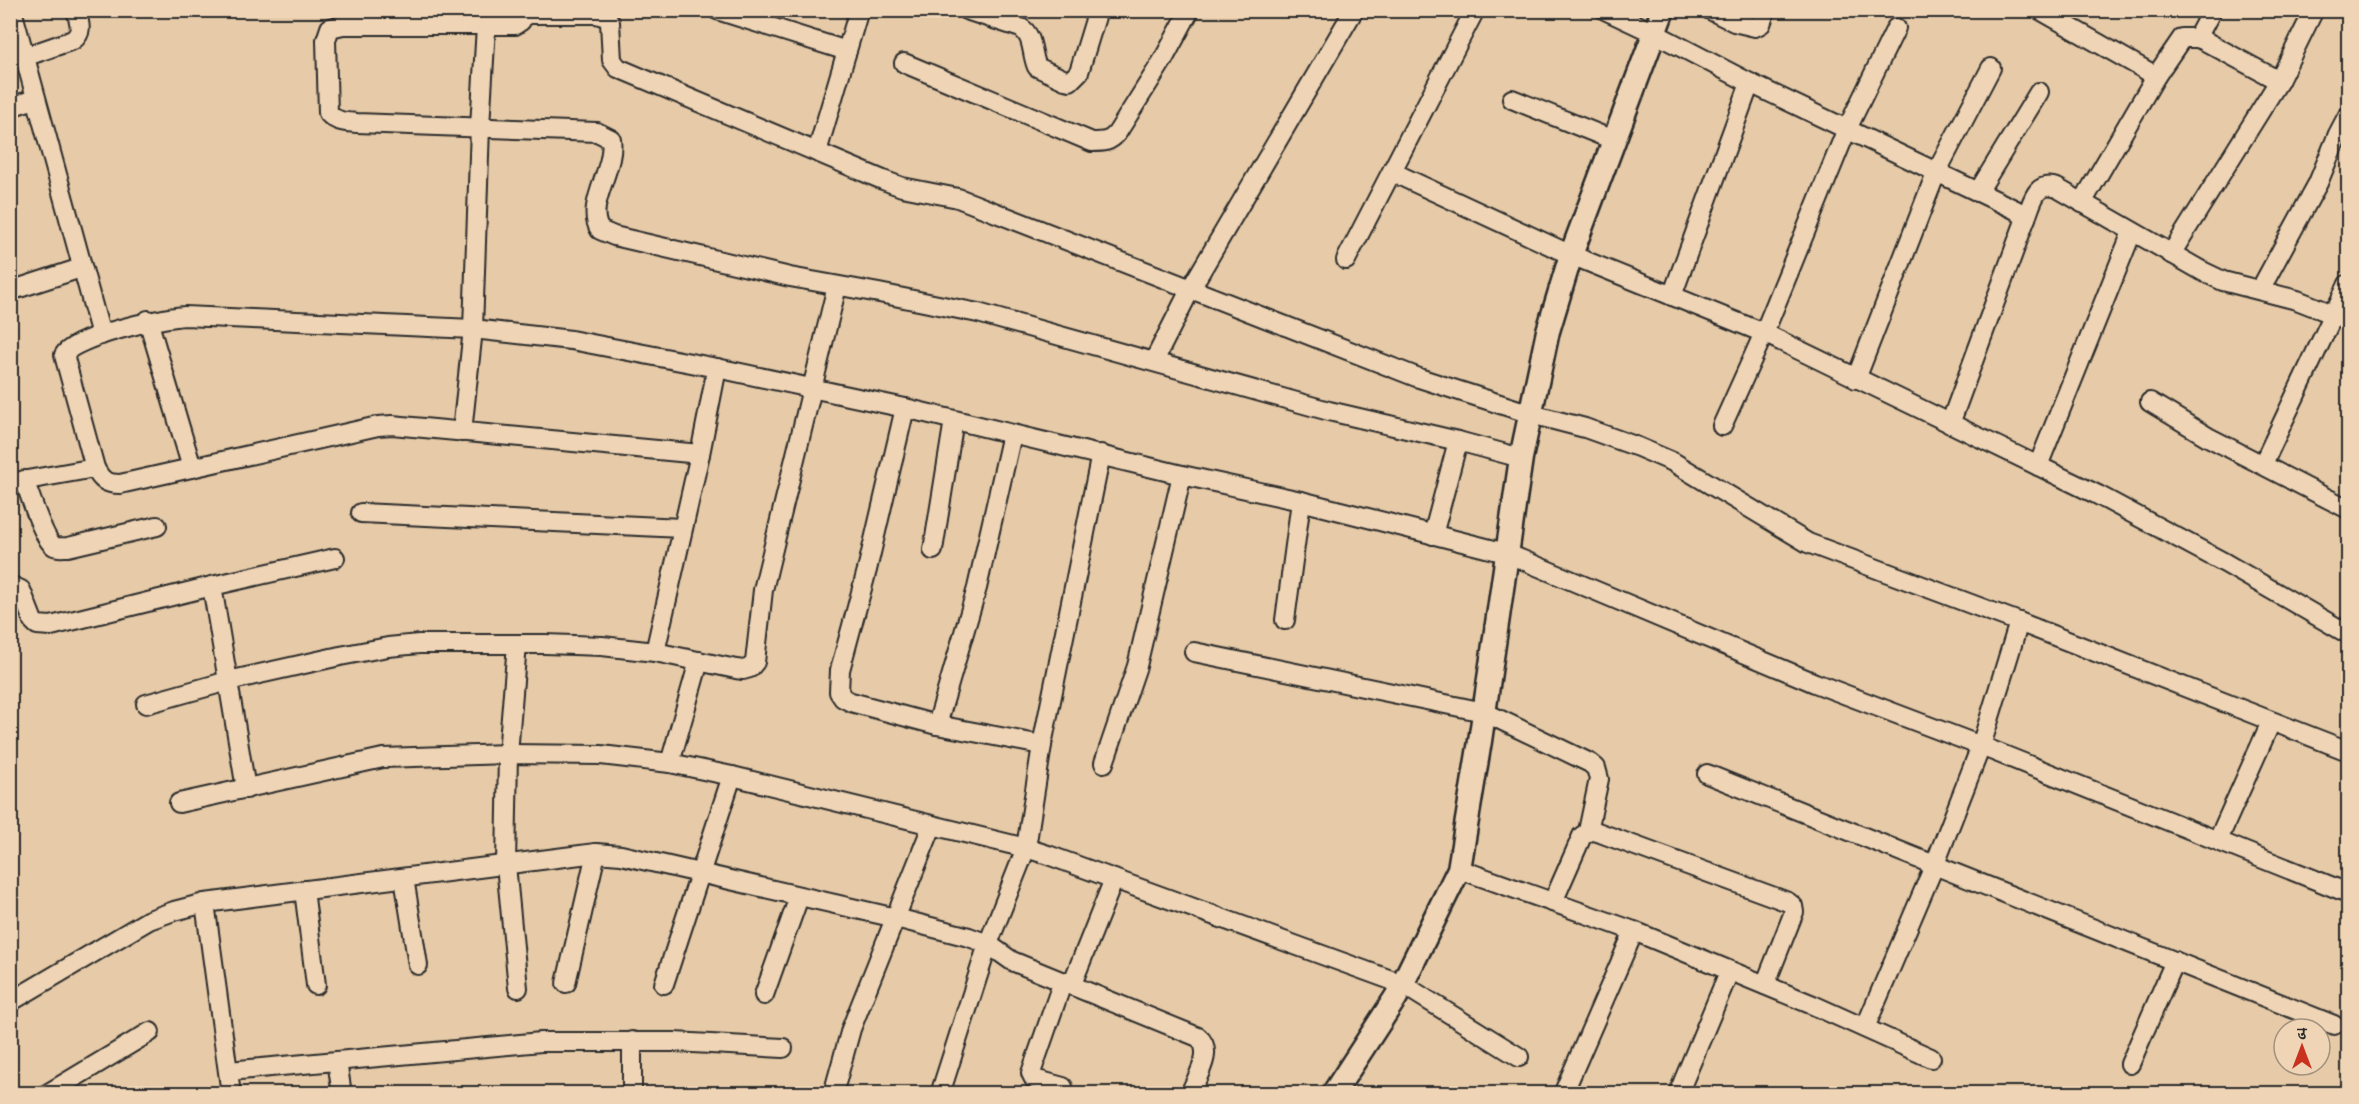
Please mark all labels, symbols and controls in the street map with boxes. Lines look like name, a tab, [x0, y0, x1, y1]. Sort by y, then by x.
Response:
north arrow	[2272, 1017, 2332, 1077]
text: उ	[2296, 1023, 2307, 1046]

